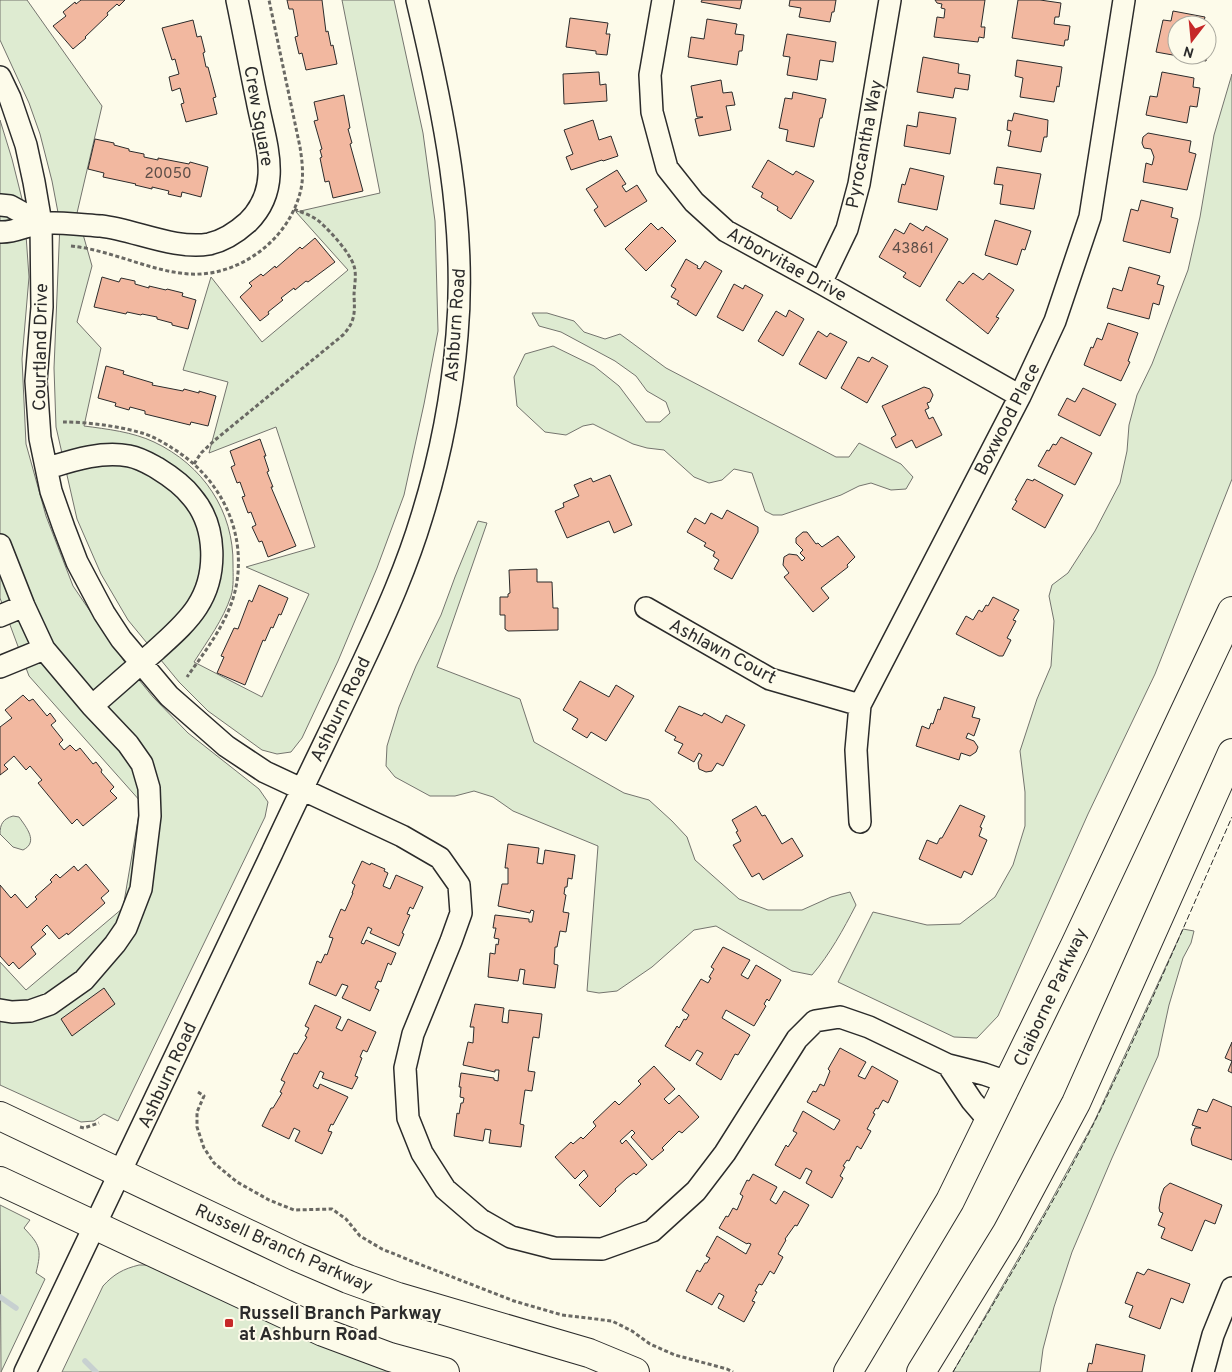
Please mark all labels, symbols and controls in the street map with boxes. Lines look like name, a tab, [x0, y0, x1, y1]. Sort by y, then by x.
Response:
north arrow	[1167, 15, 1217, 65]
text: N	[1182, 41, 1196, 61]
street label: Crew Square	[237, 64, 278, 168]
street label: Pyrocantha Way	[842, 78, 889, 211]
house number: 20050	[144, 165, 192, 184]
street label: Arborvitae Drive	[722, 223, 850, 308]
house number: 43861	[892, 240, 934, 259]
street label: Ashburn Road	[441, 267, 472, 383]
street label: Courtland Drive	[29, 283, 54, 411]
street label: Boxwood Place	[970, 360, 1047, 480]
street label: Ashlawn Court	[665, 614, 780, 690]
street label: Ashburn Road	[306, 653, 377, 766]
street label: Claiborne Parkway	[1009, 925, 1094, 1071]
street label: Ashburn Road	[134, 1019, 203, 1132]
street label: Russell Branch Parkway	[191, 1200, 376, 1299]
place label: Russell Branch Parkway at Ashburn Road	[239, 1303, 442, 1347]
marker: Russell Branch Parkway at Ashburn Road	[223, 1317, 235, 1329]

